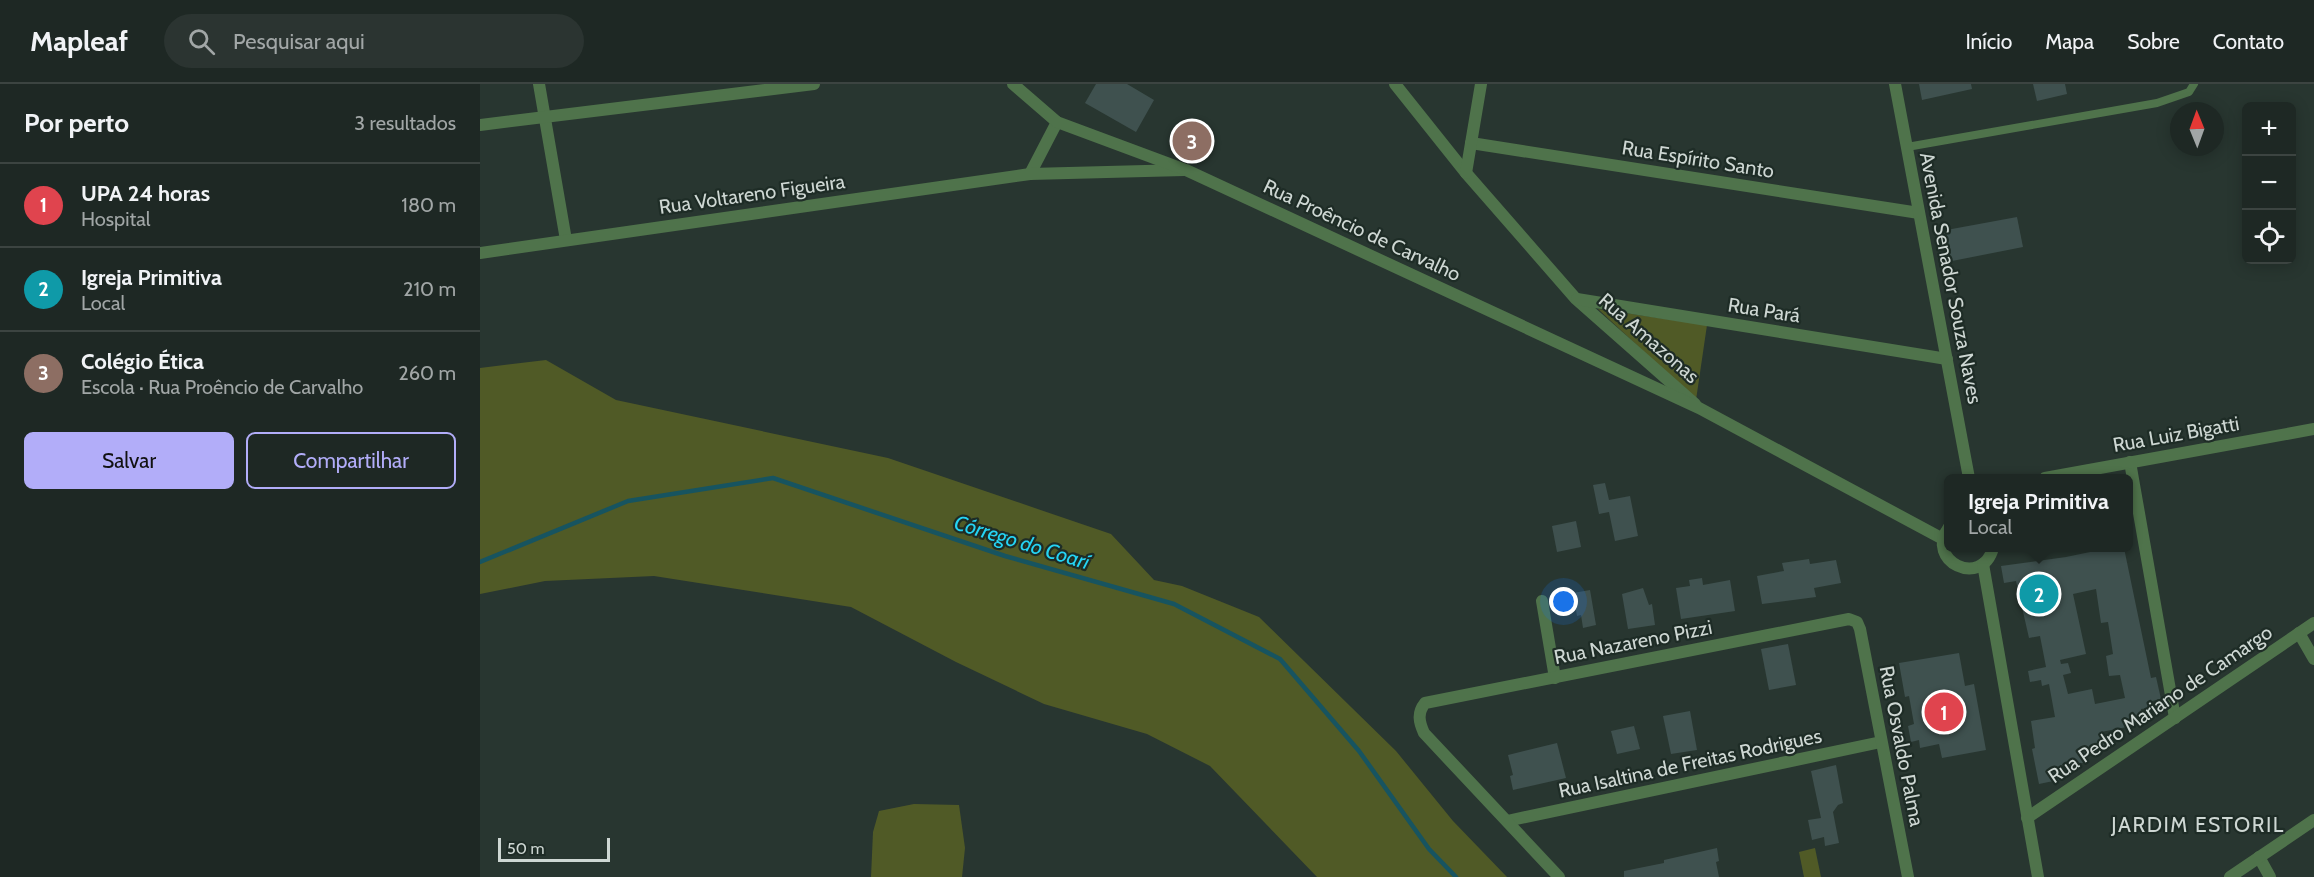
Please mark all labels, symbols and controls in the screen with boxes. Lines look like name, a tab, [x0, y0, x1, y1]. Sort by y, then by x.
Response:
search box	[164, 14, 584, 68]
text: Mapleaf	[30, 24, 128, 58]
icon: search	[185, 25, 218, 58]
text: Pesquisar aqui	[233, 28, 365, 55]
text: Início	[1965, 29, 2012, 54]
text: Mapa	[2045, 29, 2094, 54]
text: Sobre	[2127, 29, 2180, 54]
text: Contato	[2213, 29, 2284, 54]
north arrow	[2170, 102, 2224, 156]
map controls	[2242, 102, 2296, 264]
button: +	[2242, 102, 2296, 156]
text: Por perto	[24, 107, 129, 139]
text: 3 resultados	[354, 111, 456, 135]
pin: 3	[1172, 118, 1212, 164]
street label: Rua Espírito Santo	[1620, 135, 1776, 183]
street label: Avenida Senador Souza Naves	[1915, 150, 1987, 406]
button: −	[2242, 156, 2296, 210]
street label: Rua Voltareno Figueira	[657, 169, 847, 219]
street label: Rua Proêncio de Carvalho	[1260, 174, 1464, 286]
text: UPA 24 horas	[81, 180, 210, 207]
text: 1	[40, 193, 47, 217]
text: 180 m	[401, 193, 456, 217]
text: Hospital	[81, 207, 151, 231]
button: locate	[2242, 210, 2296, 264]
text: Igreja Primitiva	[81, 264, 222, 291]
text: 2	[38, 277, 49, 301]
text: 210 m	[403, 277, 456, 301]
street label: Rua Amazonas	[1594, 288, 1704, 388]
text: Local	[81, 291, 125, 315]
street label: Rua Pará	[1726, 292, 1802, 328]
text: Colégio Ética	[81, 348, 204, 375]
text: 3	[38, 361, 49, 385]
text: 260 m	[398, 361, 456, 385]
text: Escola · Rua Proêncio de Carvalho	[81, 375, 363, 399]
street label: Rua Luiz Bigatti	[2111, 411, 2241, 457]
button: Salvar	[24, 432, 234, 489]
button: Compartilhar	[246, 432, 456, 489]
popup	[1944, 474, 2133, 552]
text: Igreja Primitiva	[1968, 488, 2109, 515]
water label: Córrego do Coarí	[951, 510, 1094, 575]
text: Local	[1968, 515, 2012, 539]
pin: 2	[2020, 572, 2058, 616]
your location	[1549, 587, 1578, 616]
street label: Rua Nazareno Pizzi	[1552, 615, 1714, 669]
street label: Rua Pedro Mariano de Camargo	[2043, 620, 2277, 788]
street label: Rua Osvaldo Palma	[1875, 664, 1929, 829]
pin: 1	[1924, 690, 1964, 734]
street label: Rua Isaltina de Freitas Rodrigues	[1556, 723, 1824, 803]
district label: JARDIM ESTORIL	[2110, 812, 2285, 837]
scale bar	[498, 835, 610, 862]
text: 50 m	[507, 839, 544, 858]

